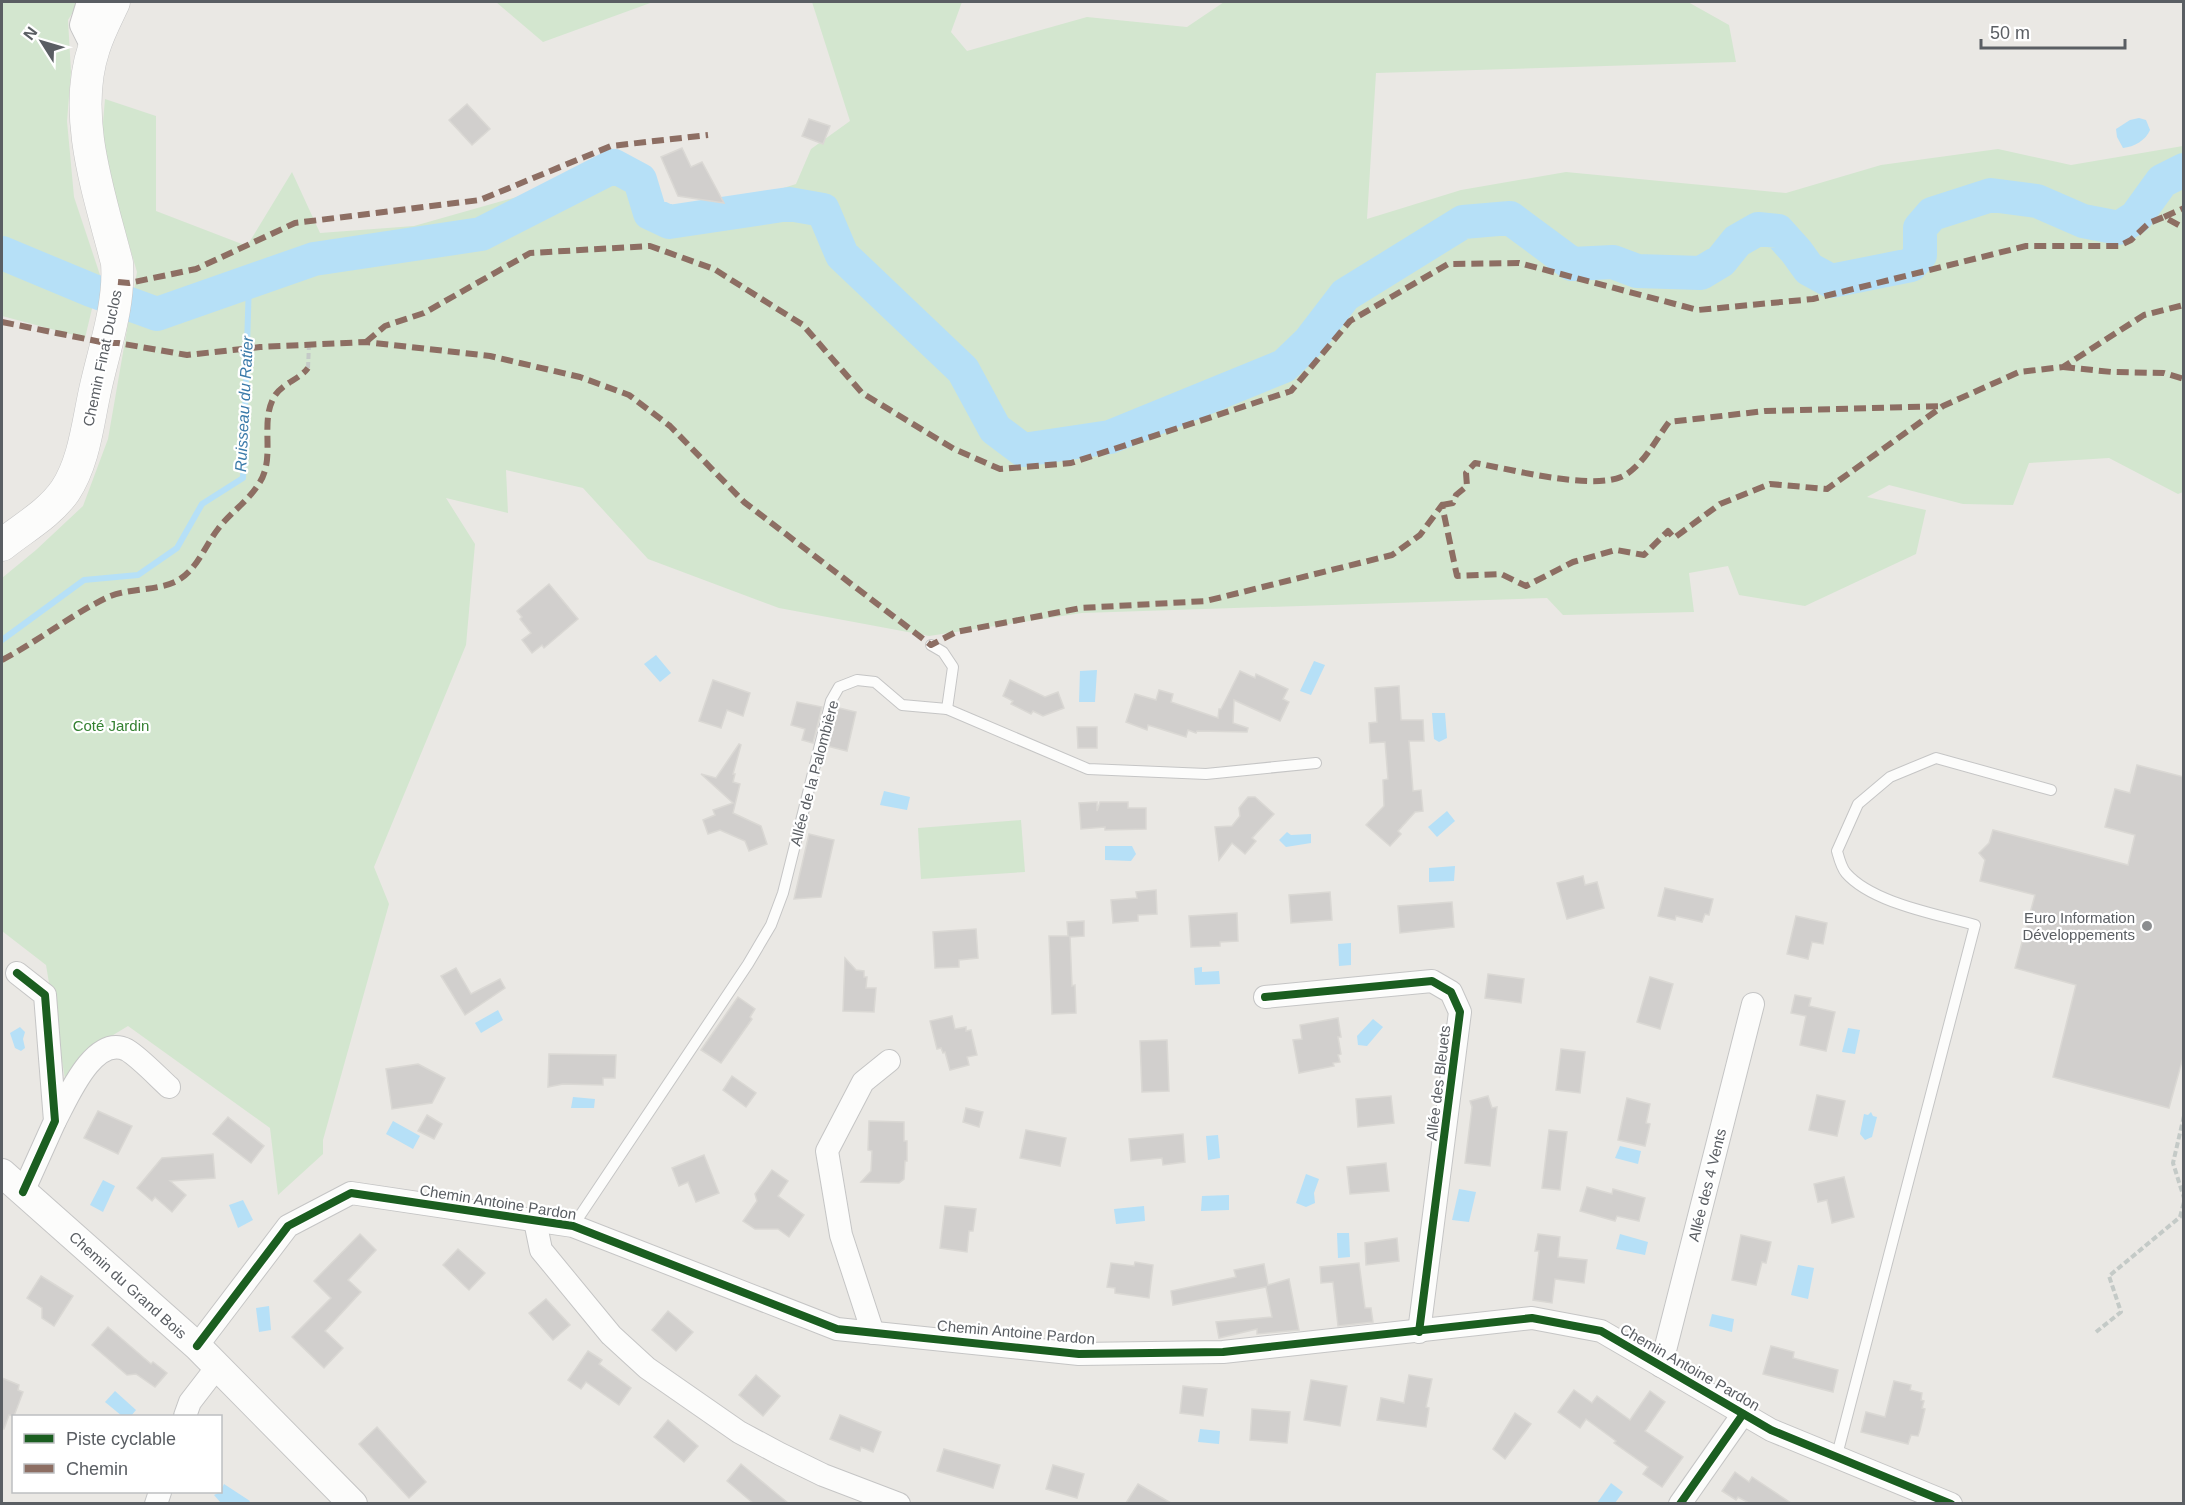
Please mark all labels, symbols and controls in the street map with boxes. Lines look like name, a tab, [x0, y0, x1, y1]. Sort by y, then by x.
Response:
north arrow	[12, 12, 72, 72]
scale bar	[1981, 12, 2125, 50]
text: 50 m	[1990, 23, 2030, 43]
text: N	[20, 24, 41, 43]
street label: Chemin Finat Duclos	[79, 288, 125, 428]
water label: Ruisseau du Ratier	[232, 335, 256, 472]
street label: Allée de la Palombière	[786, 698, 842, 848]
park label: Coté Jardin	[73, 717, 149, 734]
place label: Euro Information Développements	[2022, 909, 2135, 943]
marker: Euro Information Développements	[2140, 919, 2154, 933]
street label: Allée des Bleuets	[1423, 1024, 1453, 1142]
street label: Allée des 4 Vents	[1685, 1127, 1729, 1243]
street label: Chemin Antoine Pardon	[418, 1181, 578, 1223]
street label: Chemin du Grand Bois	[66, 1228, 190, 1342]
street label: Chemin Antoine Pardon	[936, 1317, 1096, 1347]
street label: Chemin Antoine Pardon	[1617, 1320, 1763, 1414]
legend	[12, 1415, 222, 1493]
text: Piste cyclable	[66, 1429, 176, 1449]
text: Chemin	[66, 1459, 128, 1479]

